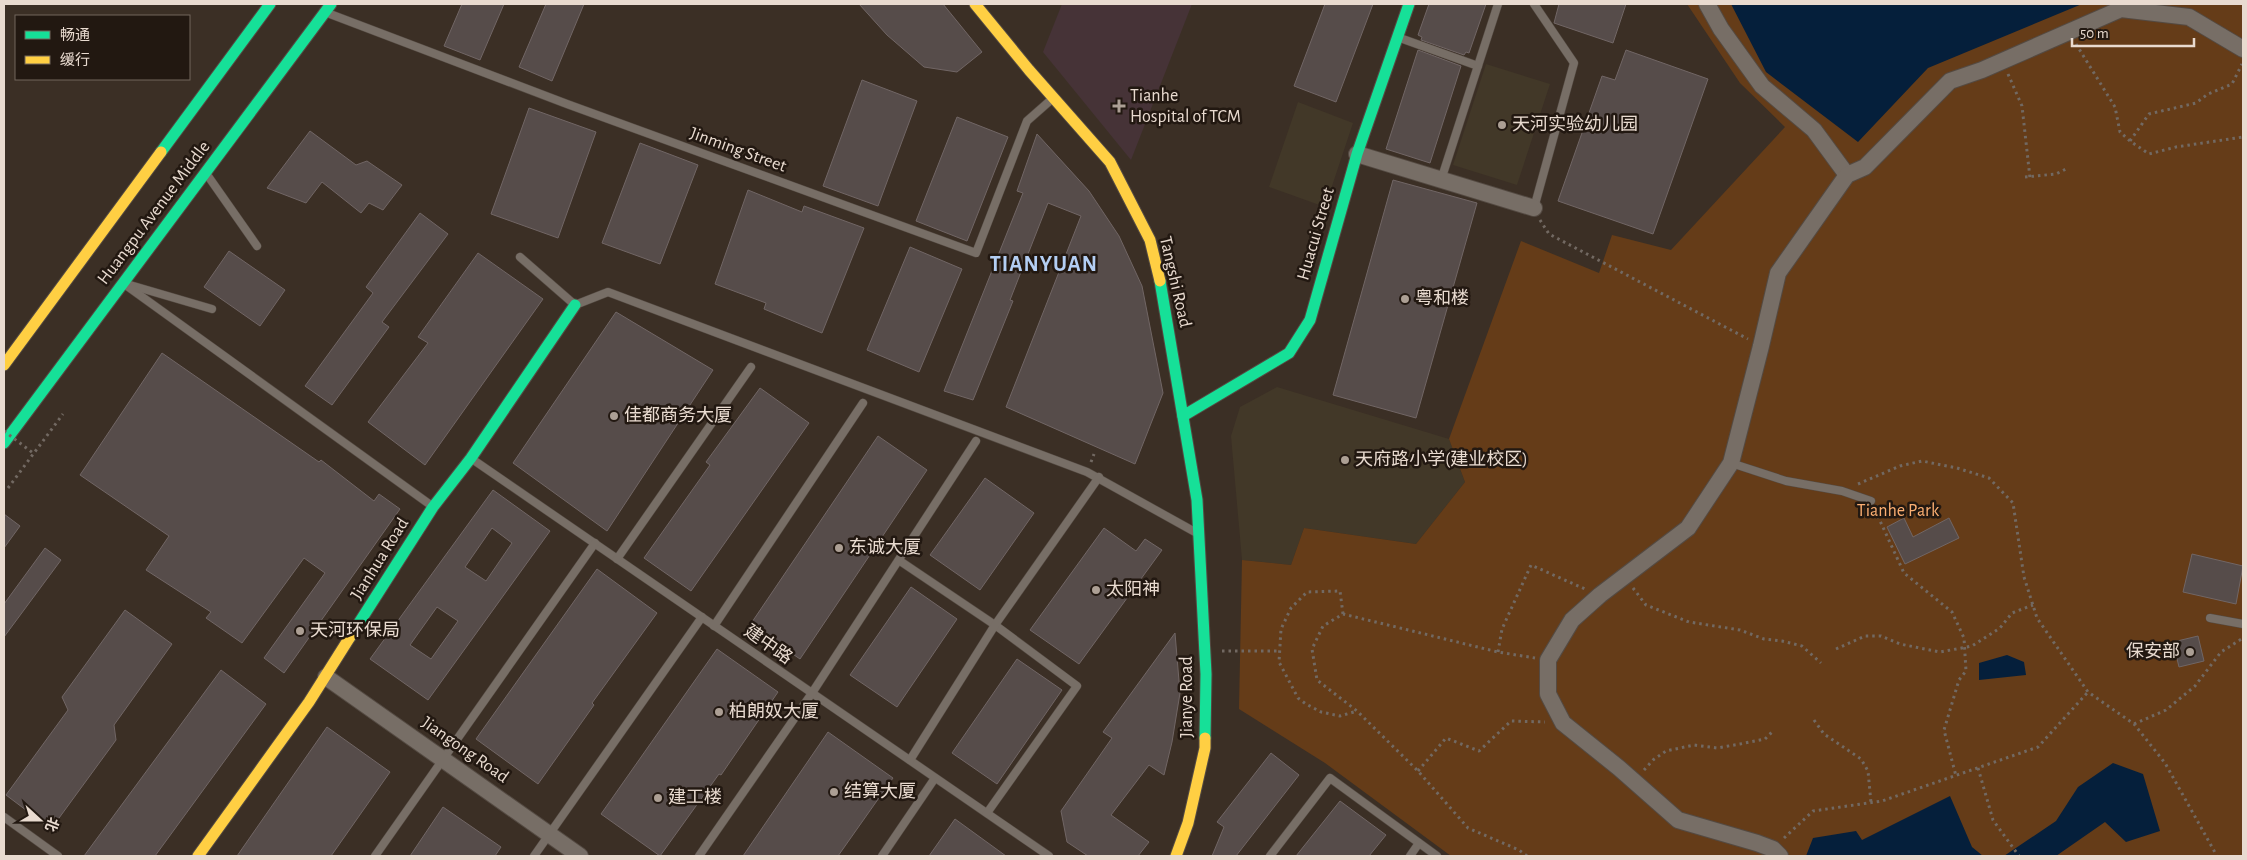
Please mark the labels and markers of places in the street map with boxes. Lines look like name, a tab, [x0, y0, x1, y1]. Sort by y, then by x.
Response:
place label: Tianhe Hospital of TCM	[1130, 87, 1241, 126]
marker: Tianhe Hospital of TCM	[1112, 99, 1126, 113]
place label: 天河实验幼儿园	[1512, 114, 1638, 134]
marker: 天河实验幼儿园	[1496, 119, 1508, 131]
place label: 粤和楼	[1415, 288, 1469, 308]
marker: 粤和楼	[1399, 293, 1411, 305]
place label: 佳都商务大厦	[624, 405, 732, 425]
marker: 佳都商务大厦	[608, 410, 620, 422]
place label: 天府路小学(建业校区)	[1355, 449, 1528, 469]
marker: 天府路小学(建业校区)	[1339, 454, 1351, 466]
place label: 东诚大厦	[849, 537, 921, 557]
marker: 东诚大厦	[833, 542, 845, 554]
place label: 太阳神	[1106, 579, 1160, 599]
marker: 太阳神	[1090, 584, 1102, 596]
place label: 天河环保局	[310, 620, 400, 640]
marker: 天河环保局	[294, 625, 306, 637]
place label: 保安部	[2126, 641, 2180, 661]
marker: 保安部	[2184, 646, 2196, 658]
place label: 柏朗奴大厦	[729, 701, 819, 721]
marker: 柏朗奴大厦	[713, 706, 725, 718]
place label: 结算大厦	[844, 781, 916, 801]
marker: 结算大厦	[828, 786, 840, 798]
place label: 建工楼	[668, 787, 722, 807]
marker: 建工楼	[652, 792, 664, 804]

